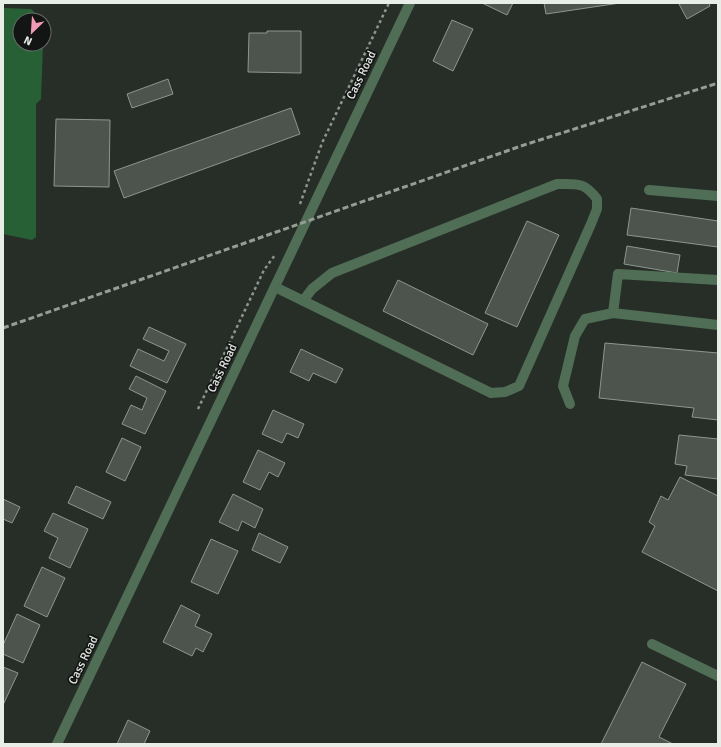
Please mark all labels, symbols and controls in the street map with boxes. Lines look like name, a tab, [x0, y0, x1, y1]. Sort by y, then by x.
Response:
north arrow	[12, 12, 52, 52]
text: N	[22, 33, 34, 48]
street label: Cass Road	[343, 49, 380, 102]
street label: Cass Road	[204, 342, 241, 395]
street label: Cass Road	[65, 634, 102, 687]

